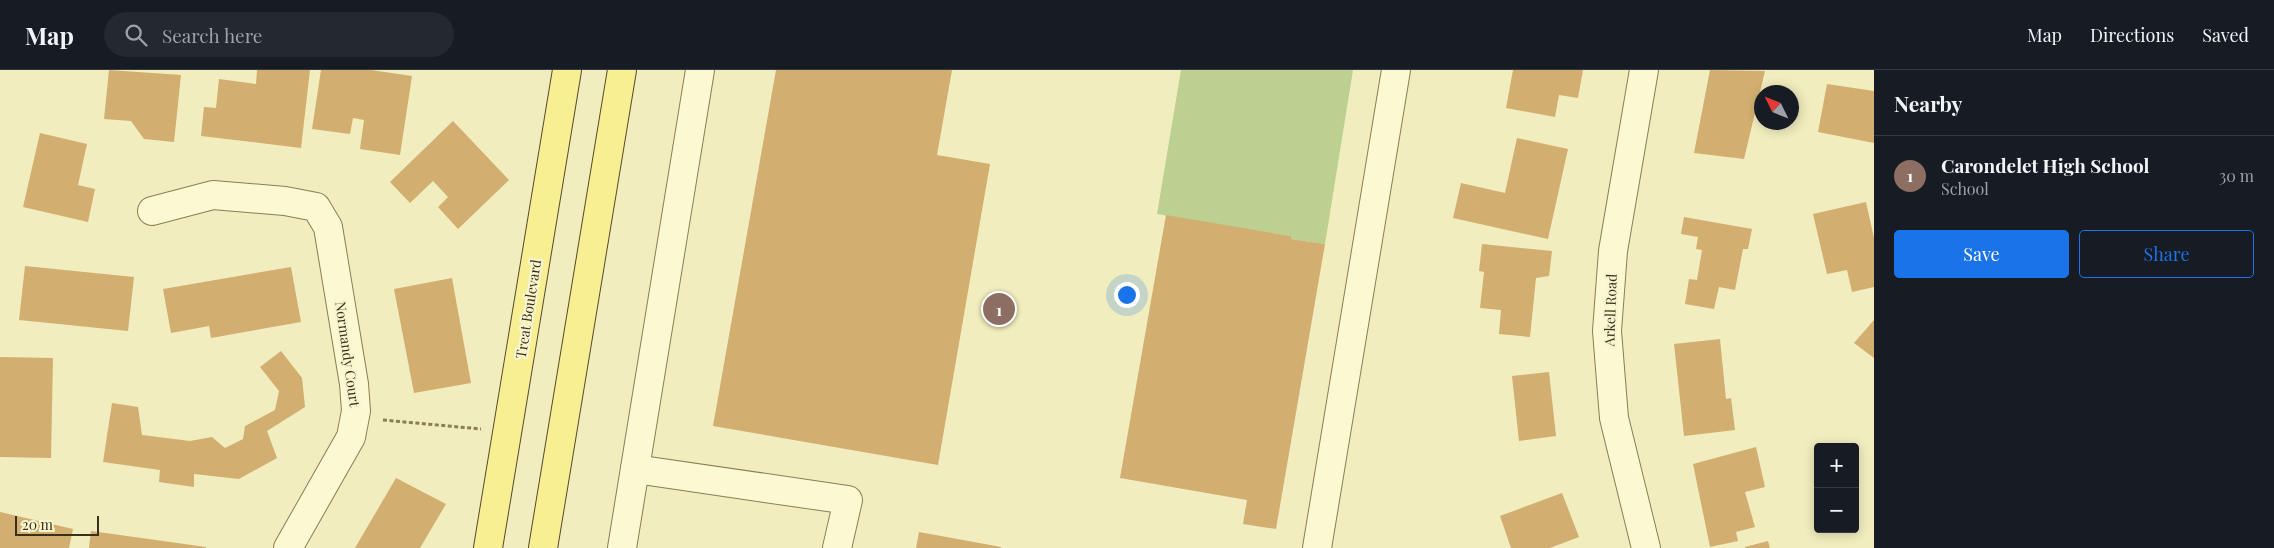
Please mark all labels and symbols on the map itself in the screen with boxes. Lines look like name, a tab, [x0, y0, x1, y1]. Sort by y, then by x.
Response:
north arrow	[1754, 85, 1799, 130]
street label: Treat Boulevard	[511, 258, 545, 360]
street label: Arkell Road	[1599, 273, 1621, 348]
your location	[1114, 282, 1140, 308]
pin: 1	[983, 290, 1015, 328]
street label: Normandy Court	[331, 300, 365, 409]
scale bar	[15, 513, 99, 536]

